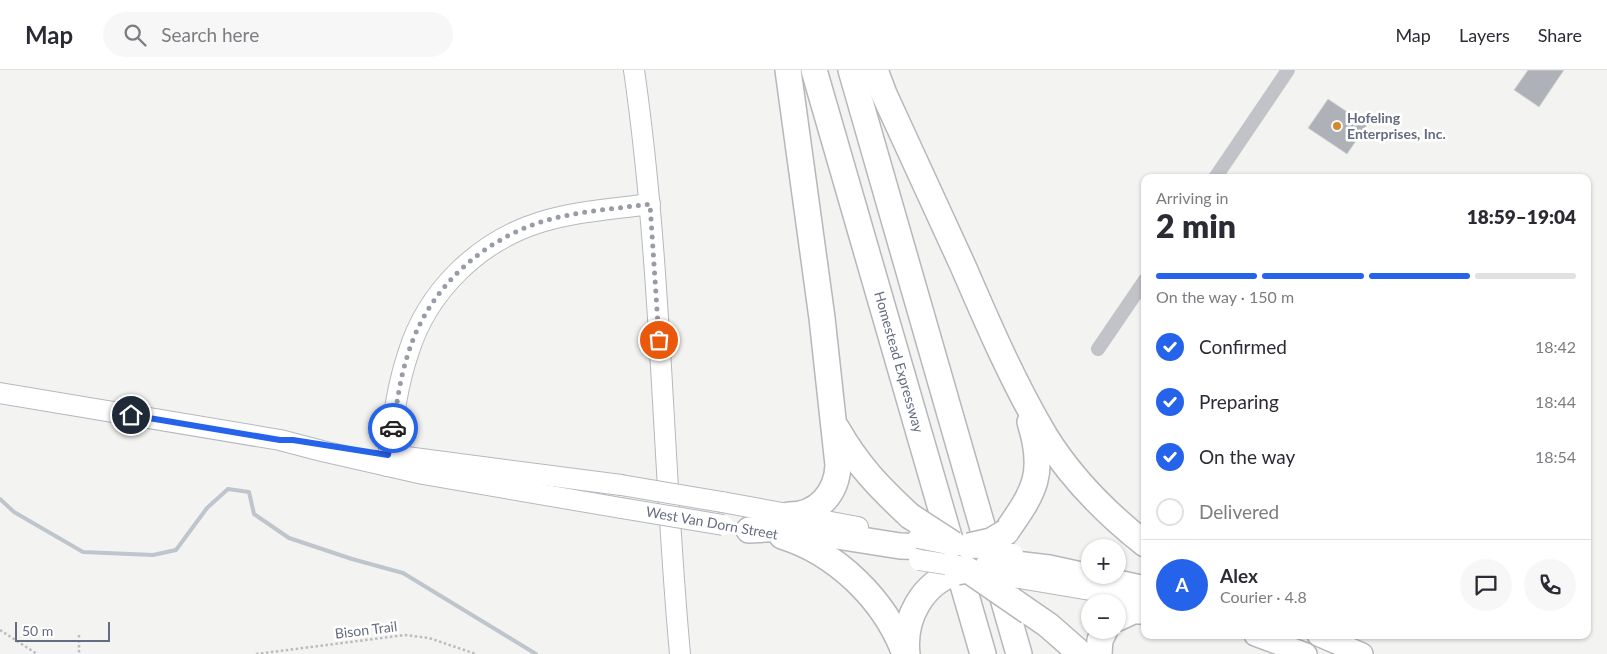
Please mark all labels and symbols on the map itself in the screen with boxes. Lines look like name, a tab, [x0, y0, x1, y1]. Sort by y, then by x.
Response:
place label: Hofeling Enterprises, Inc.	[1347, 109, 1446, 142]
marker: Hofeling Enterprises, Inc.	[1331, 120, 1343, 132]
street label: Homestead Expressway	[871, 289, 928, 435]
pin	[638, 319, 680, 361]
pin	[110, 394, 152, 436]
courier	[368, 403, 418, 453]
street label: West Van Dorn Street	[645, 503, 779, 543]
street label: Bison Trail	[334, 617, 398, 642]
scale bar	[15, 619, 110, 642]

